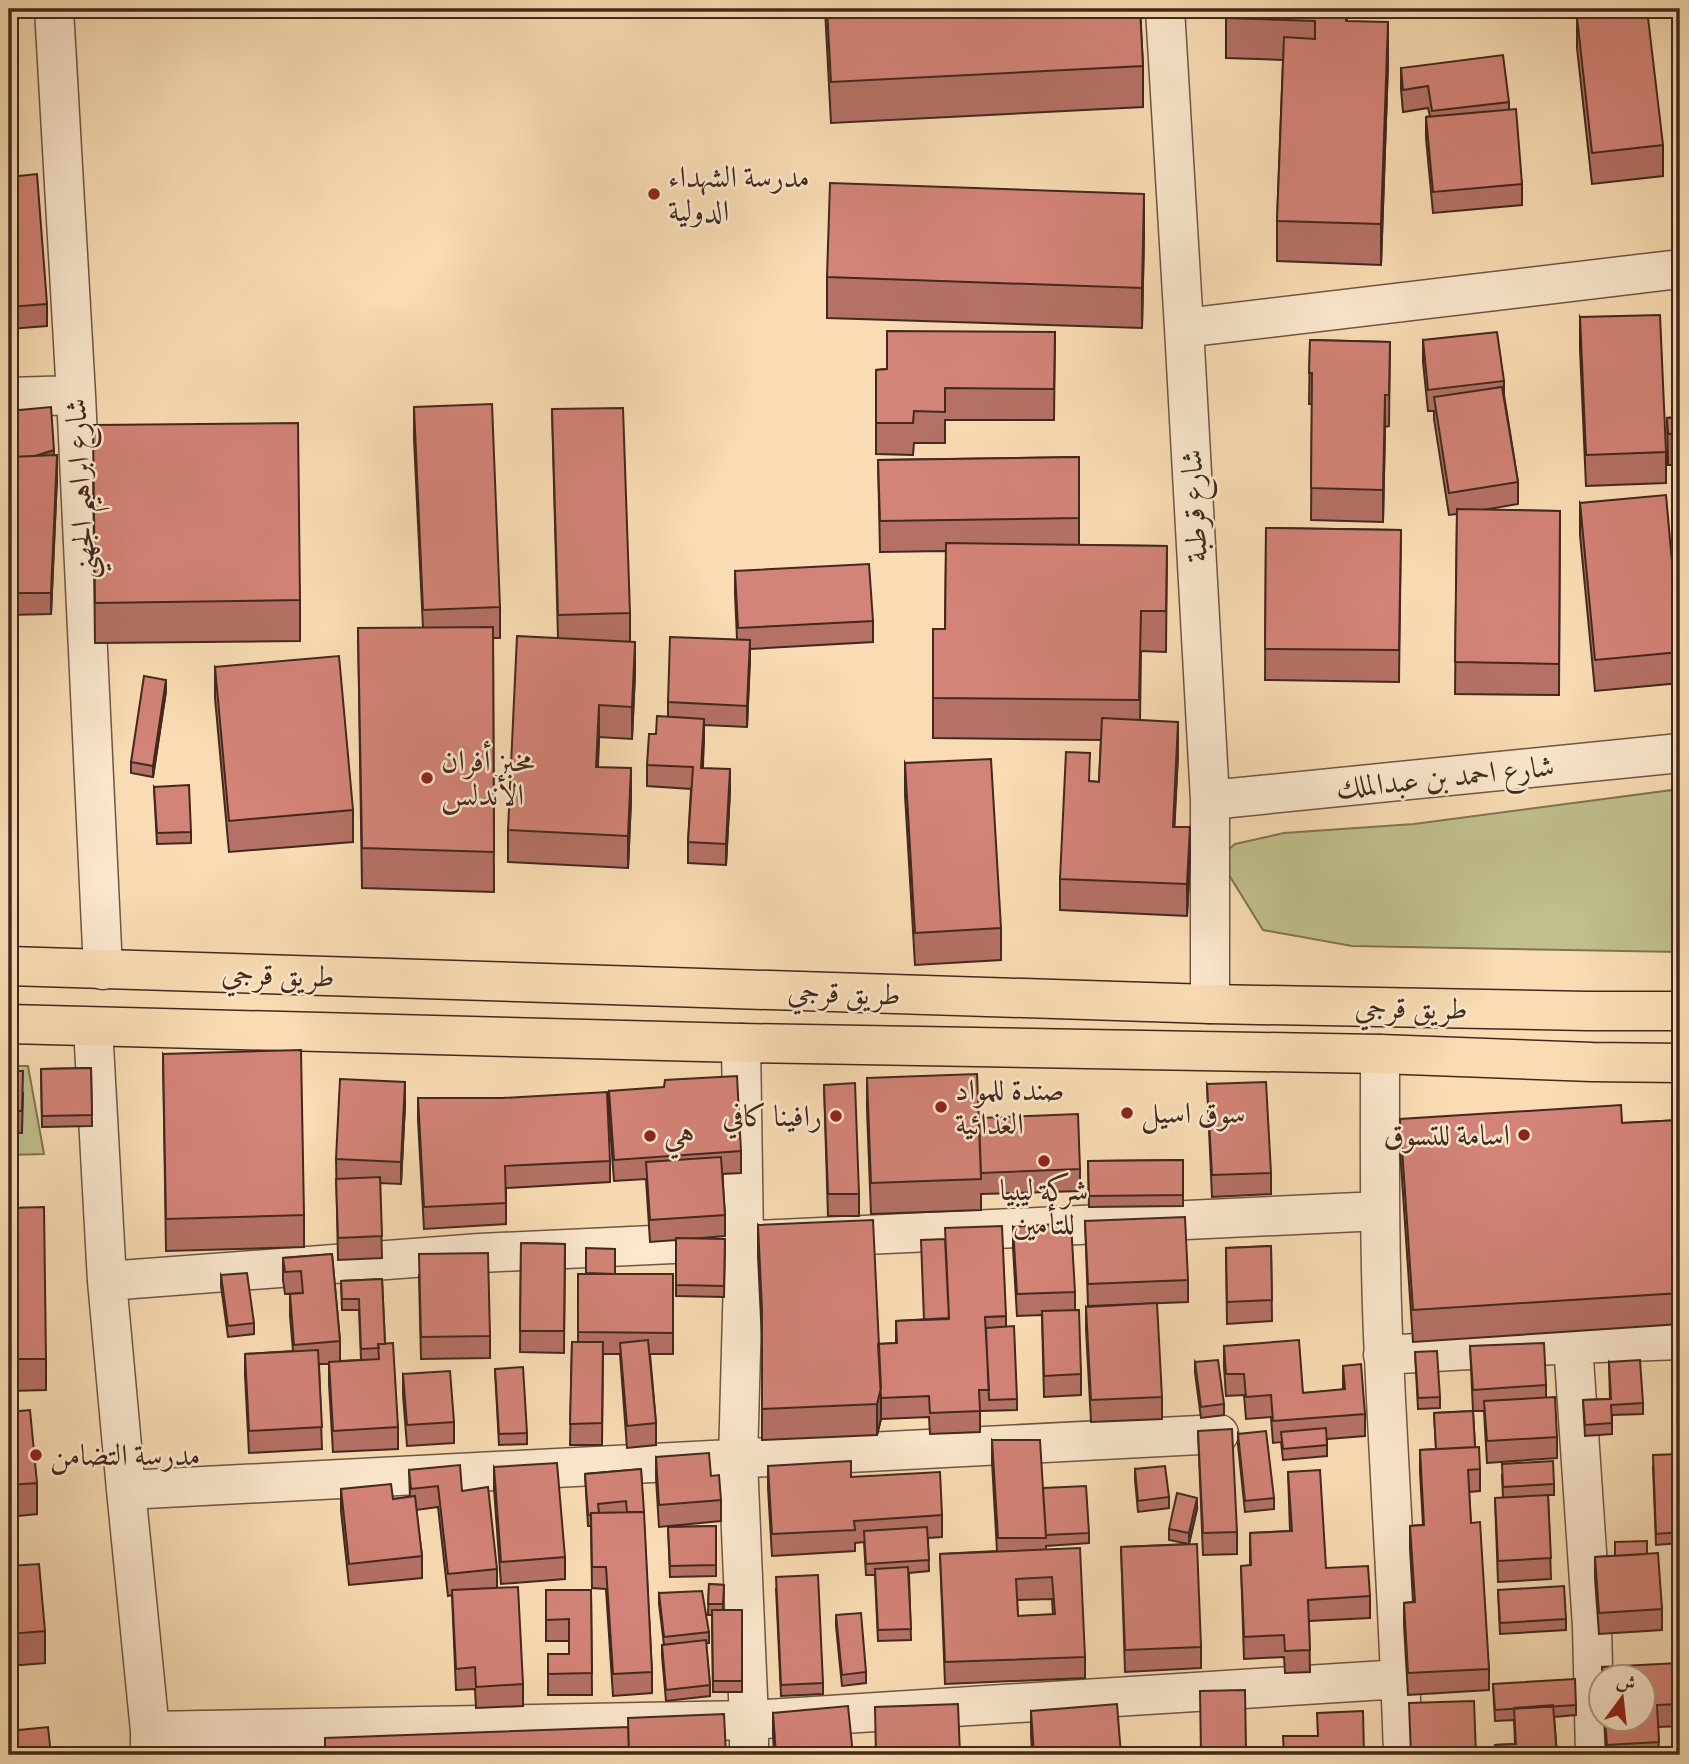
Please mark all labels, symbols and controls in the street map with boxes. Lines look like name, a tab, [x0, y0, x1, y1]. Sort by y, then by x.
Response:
place label: مدرسة الشهداء الدولية	[668, 158, 810, 235]
marker: مدرسة الشهداء الدولية	[646, 186, 662, 202]
street label: شارع ابراهيم الجهني	[56, 397, 114, 581]
street label: شارع قرطبة	[1172, 448, 1222, 564]
place label: مخبز أفران الأندلس	[441, 740, 535, 819]
street label: شارع احمد بن عبدالملك	[1334, 747, 1557, 813]
marker: مخبز أفران الأندلس	[419, 770, 435, 786]
street label: طريق قرجي	[221, 954, 335, 1001]
street label: طريق قرجي	[787, 972, 901, 1019]
street label: طريق قرجي	[1354, 988, 1468, 1033]
place label: صندة للمواد الغذائية	[955, 1071, 1064, 1148]
place label: سوق اسيل	[1141, 1094, 1246, 1137]
place label: رافينا كافي	[722, 1097, 822, 1140]
marker: صندة للمواد الغذائية	[933, 1099, 949, 1115]
marker: سوق اسيل	[1119, 1105, 1135, 1121]
marker: رافينا كافي	[828, 1108, 844, 1124]
place label: اسامة للتسوق	[1383, 1116, 1510, 1159]
place label: هي	[664, 1117, 695, 1160]
marker: اسامة للتسوق	[1516, 1127, 1532, 1143]
marker: هي	[642, 1128, 658, 1144]
marker: شركة ليبيا للتأمين	[1036, 1153, 1052, 1169]
place label: شركة ليبيا للتأمين	[1000, 1171, 1088, 1248]
place label: مدرسة التضامن	[50, 1436, 200, 1479]
marker: مدرسة التضامن	[28, 1447, 44, 1463]
north arrow	[1588, 1662, 1658, 1732]
text: ش	[1613, 1669, 1638, 1699]

